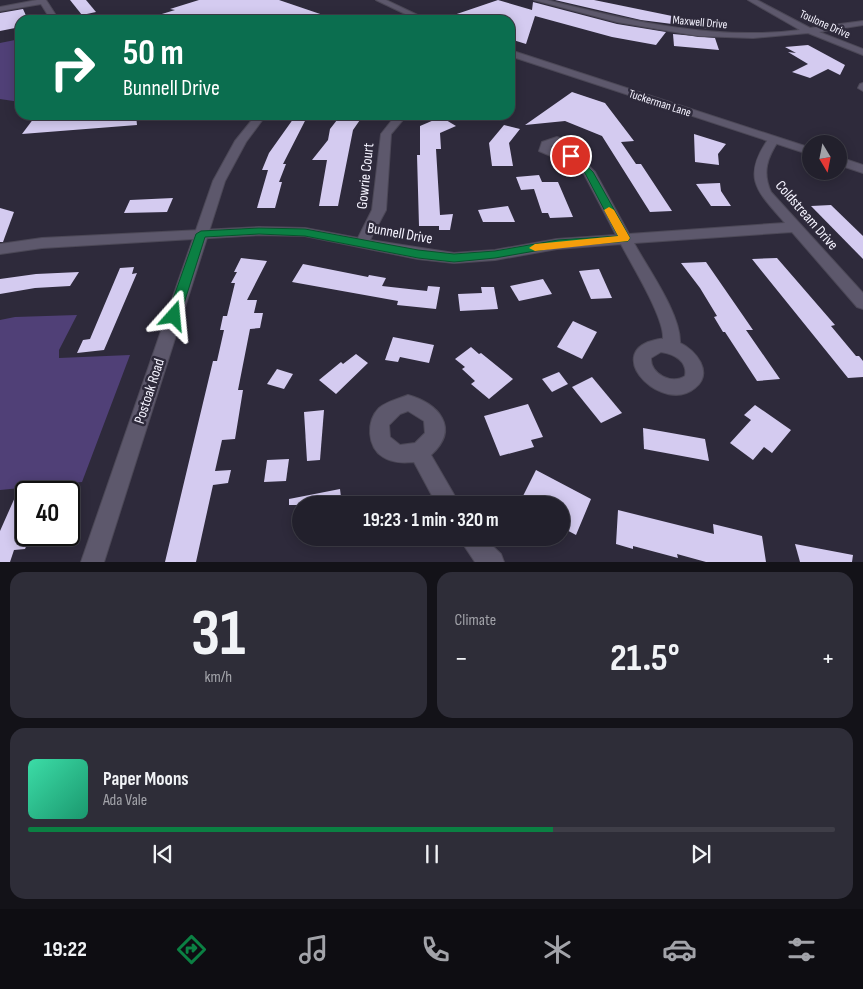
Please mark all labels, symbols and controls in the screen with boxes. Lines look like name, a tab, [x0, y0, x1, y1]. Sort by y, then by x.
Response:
street label: Toulone Drive	[797, 7, 853, 42]
street label: Maxwell Drive	[672, 13, 728, 32]
text: 50 m	[123, 32, 184, 75]
icon: right	[40, 35, 105, 100]
text: Bunnell Drive	[123, 75, 220, 102]
street label: Tuckerman Lane	[627, 86, 693, 121]
pin	[550, 135, 592, 177]
north arrow	[802, 135, 848, 180]
map controls	[802, 135, 847, 180]
street label: Gowrie Court	[353, 142, 378, 210]
icon: arrive	[557, 142, 585, 170]
street label: Coldstream Drive	[771, 176, 842, 254]
street label: Bunnell Drive	[366, 218, 434, 249]
position arrow	[147, 289, 199, 341]
street label: Postoak Road	[130, 356, 169, 426]
speed limit sign: 40	[15, 481, 80, 546]
text: 19:23 · 1 min · 320 m	[363, 509, 499, 532]
text: 31	[191, 596, 246, 674]
text: Climate	[455, 611, 496, 630]
text: 21.5°	[610, 636, 680, 681]
text: −	[455, 642, 468, 675]
text: +	[821, 642, 835, 675]
text: km/h	[204, 668, 232, 687]
text: Paper Moons	[103, 768, 189, 791]
text: Ada Vale	[103, 791, 147, 810]
icon: previous	[149, 840, 177, 868]
icon: pause	[418, 840, 446, 868]
icon: next	[687, 840, 715, 868]
icon: directions	[174, 932, 209, 967]
icon: music	[296, 932, 331, 967]
icon: phone	[418, 932, 453, 967]
icon: climate	[540, 932, 575, 967]
icon: car	[662, 932, 697, 967]
icon: filters	[784, 932, 819, 967]
text: 19:22	[44, 936, 87, 963]

